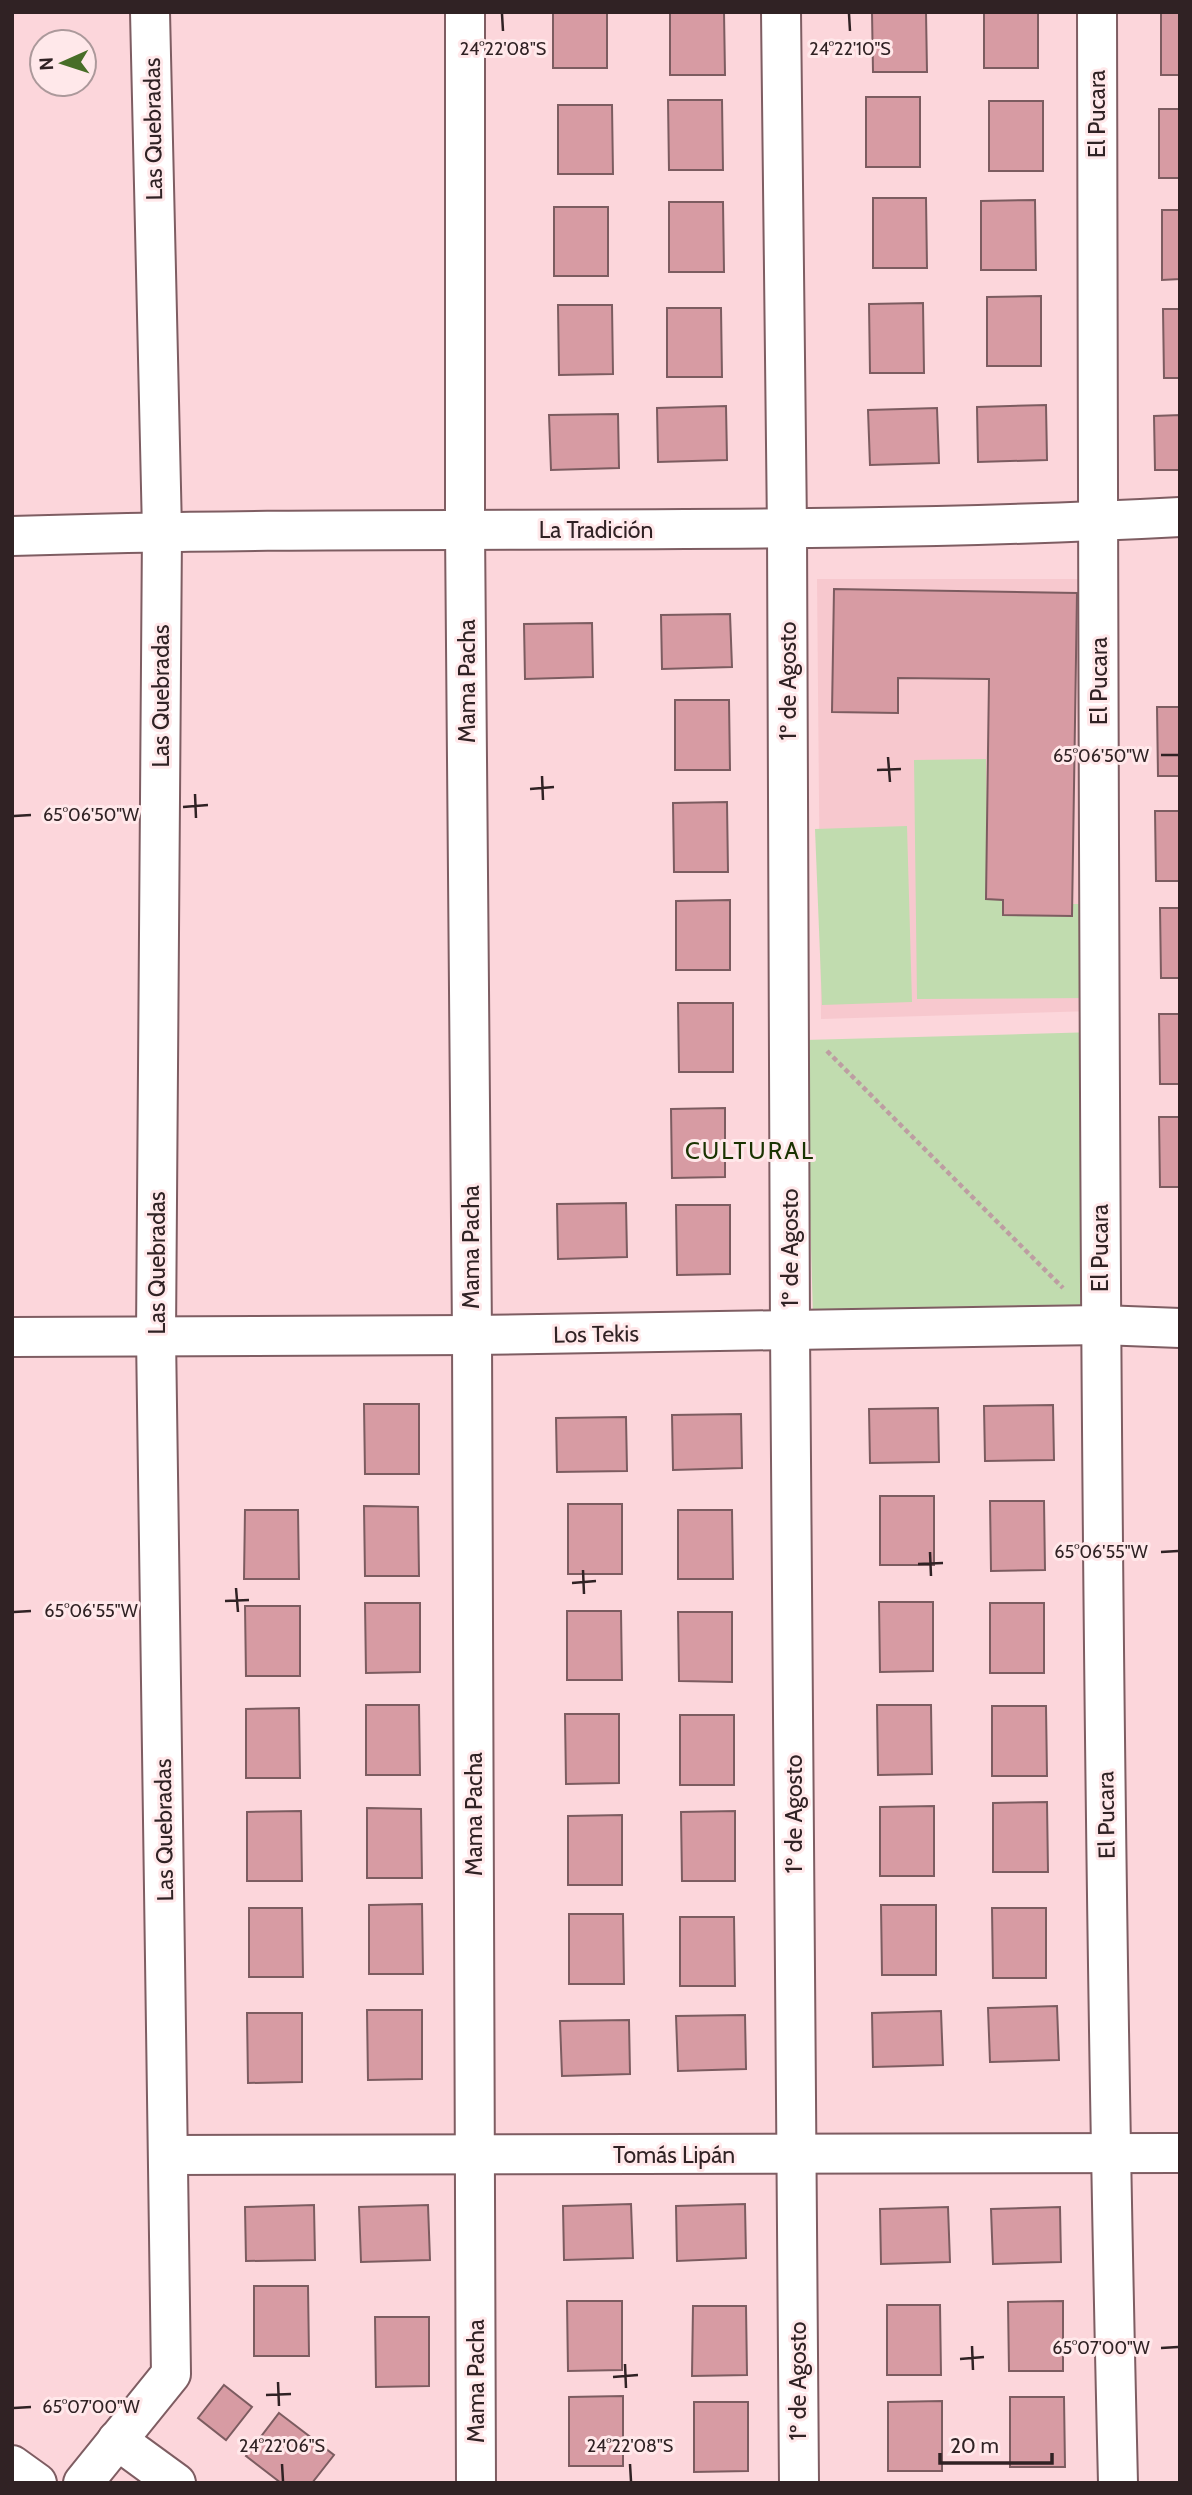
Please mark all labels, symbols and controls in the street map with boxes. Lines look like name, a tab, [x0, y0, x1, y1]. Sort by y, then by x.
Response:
north arrow	[28, 28, 98, 98]
text: 24°22'08"S	[460, 38, 546, 60]
text: 24°22'10"S	[809, 38, 891, 60]
text: N	[35, 57, 58, 71]
street label: Las Quebradas	[138, 57, 168, 201]
street label: El Pucara	[1083, 70, 1111, 158]
street label: La Tradición	[539, 516, 653, 544]
street label: Mama Pacha	[453, 619, 481, 743]
street label: 1º de Agosto	[774, 622, 802, 740]
street label: Las Quebradas	[147, 625, 175, 767]
street label: El Pucara	[1085, 637, 1113, 725]
text: 65°06'50"W	[1053, 745, 1149, 767]
text: 65°06'50"W	[43, 804, 139, 826]
district label: CULTURAL	[685, 1136, 815, 1165]
street label: Mama Pacha	[457, 1185, 485, 1309]
street label: 1º de Agosto	[776, 1189, 804, 1307]
street label: Las Quebradas	[143, 1192, 171, 1334]
street label: El Pucara	[1086, 1204, 1114, 1292]
street label: Los Tekis	[553, 1319, 639, 1349]
text: 65°06'55"W	[1054, 1541, 1148, 1563]
text: 65°06'55"W	[44, 1600, 138, 1622]
street label: Mama Pacha	[460, 1752, 488, 1876]
street label: 1º de Agosto	[780, 1755, 808, 1873]
street label: Las Quebradas	[149, 1758, 179, 1902]
street label: El Pucara	[1091, 1771, 1121, 1859]
street label: Tomás Lipán	[613, 2141, 735, 2169]
street label: Mama Pacha	[462, 2319, 490, 2443]
street label: 1º de Agosto	[784, 2322, 812, 2440]
text: 65°07'00"W	[1052, 2337, 1150, 2359]
text: 65°07'00"W	[42, 2396, 140, 2418]
scale bar	[940, 2422, 1052, 2466]
text: 20 m	[950, 2433, 999, 2458]
text: 24°22'06"S	[239, 2435, 325, 2457]
text: 24°22'08"S	[587, 2435, 673, 2457]

